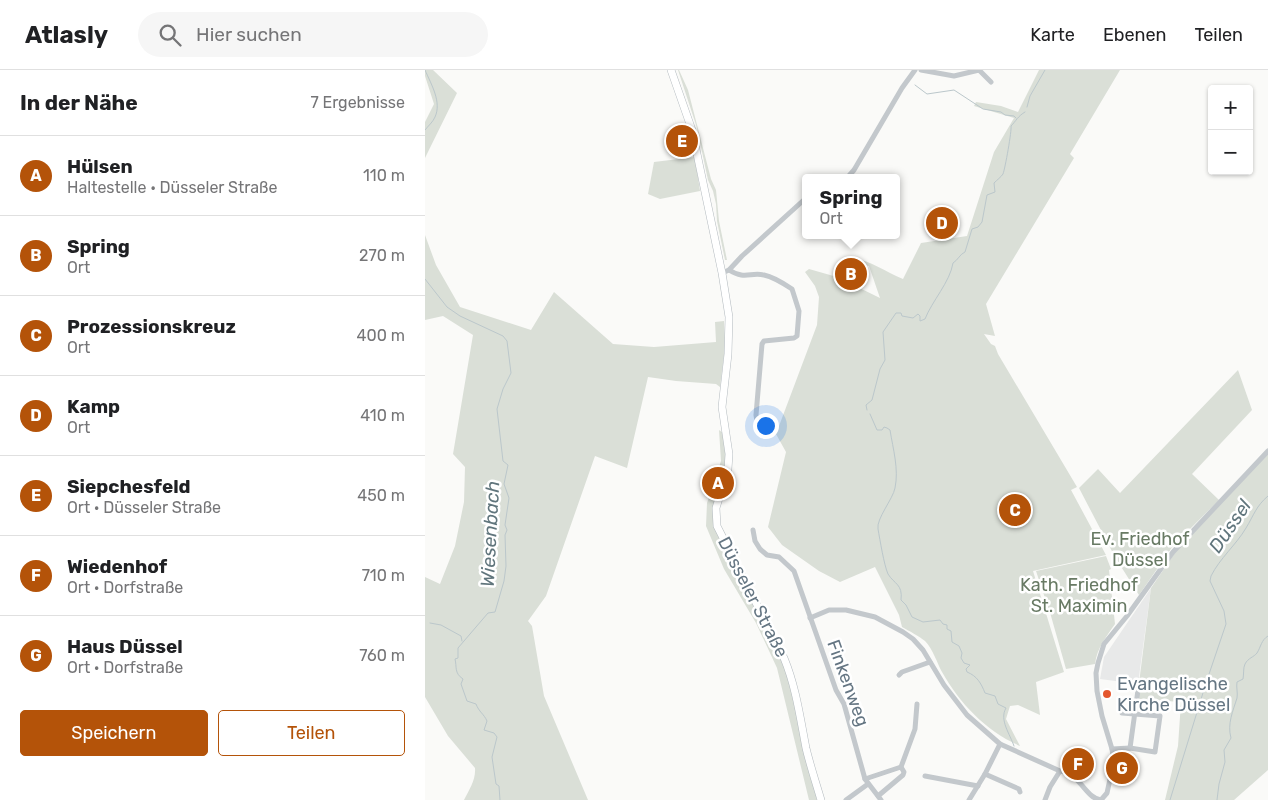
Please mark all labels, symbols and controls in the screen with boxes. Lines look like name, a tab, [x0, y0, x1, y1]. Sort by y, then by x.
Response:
search box	[138, 12, 488, 57]
text: Atlasly	[25, 21, 108, 49]
icon: search	[156, 21, 184, 49]
text: Hier suchen	[196, 23, 302, 46]
text: Karte	[1030, 24, 1075, 46]
text: Ebenen	[1103, 24, 1167, 46]
text: Teilen	[1195, 24, 1243, 46]
map controls	[1208, 85, 1253, 175]
button: +	[1208, 85, 1253, 130]
text: In der Nähe	[20, 90, 138, 115]
text: 7 Ergebnisse	[310, 93, 405, 112]
pin: E	[666, 122, 698, 160]
button: −	[1208, 130, 1253, 175]
text: Hülsen	[67, 155, 133, 178]
text: A	[30, 166, 42, 185]
text: 110 m	[363, 166, 405, 185]
popup	[802, 174, 900, 239]
text: Haltestelle · Düsseler Straße	[67, 178, 277, 197]
text: Spring	[820, 186, 882, 209]
pin: D	[926, 204, 958, 242]
text: Ort	[820, 209, 843, 228]
text: Spring	[67, 235, 130, 258]
text: B	[30, 246, 42, 265]
text: 270 m	[359, 246, 405, 265]
pin: B	[835, 255, 867, 293]
text: Ort	[67, 258, 90, 277]
text: Prozessionskreuz	[67, 315, 236, 338]
text: C	[30, 326, 42, 345]
text: 400 m	[357, 326, 405, 345]
text: Ort	[67, 338, 90, 357]
text: Kamp	[67, 395, 120, 418]
text: D	[30, 406, 42, 425]
text: 410 m	[360, 406, 405, 425]
your location	[753, 413, 779, 439]
text: Ort	[67, 418, 90, 437]
pin: A	[702, 464, 734, 502]
text: Siepchesfeld	[67, 475, 191, 498]
water label: Wiesenbach	[476, 480, 504, 588]
text: E	[31, 486, 41, 505]
text: 450 m	[357, 486, 405, 505]
pin: C	[999, 491, 1031, 529]
water label: Düssel	[1204, 495, 1256, 557]
text: Ort · Düsseler Straße	[67, 498, 221, 517]
park label: Ev. Friedhof Düssel	[1091, 528, 1190, 571]
street label: Düsseler Straße	[713, 533, 793, 661]
text: Wiedenhof	[67, 555, 167, 578]
text: F	[31, 566, 41, 585]
text: 710 m	[362, 566, 405, 585]
park label: Kath. Friedhof St. Maximin	[1020, 574, 1138, 617]
text: Ort · Dorfstraße	[67, 578, 183, 597]
text: Haus Düssel	[67, 635, 183, 658]
street label: Finkenweg	[822, 637, 874, 729]
text: G	[30, 646, 42, 665]
text: 760 m	[359, 646, 405, 665]
text: Ort · Dorfstraße	[67, 658, 183, 677]
place label: Evangelische Kirche Düssel	[1117, 673, 1230, 716]
marker: Evangelische Kirche Düssel	[1101, 688, 1113, 700]
button: Speichern	[20, 710, 208, 756]
button: Teilen	[218, 710, 405, 756]
pin: F	[1062, 745, 1094, 783]
pin: G	[1106, 749, 1138, 787]

